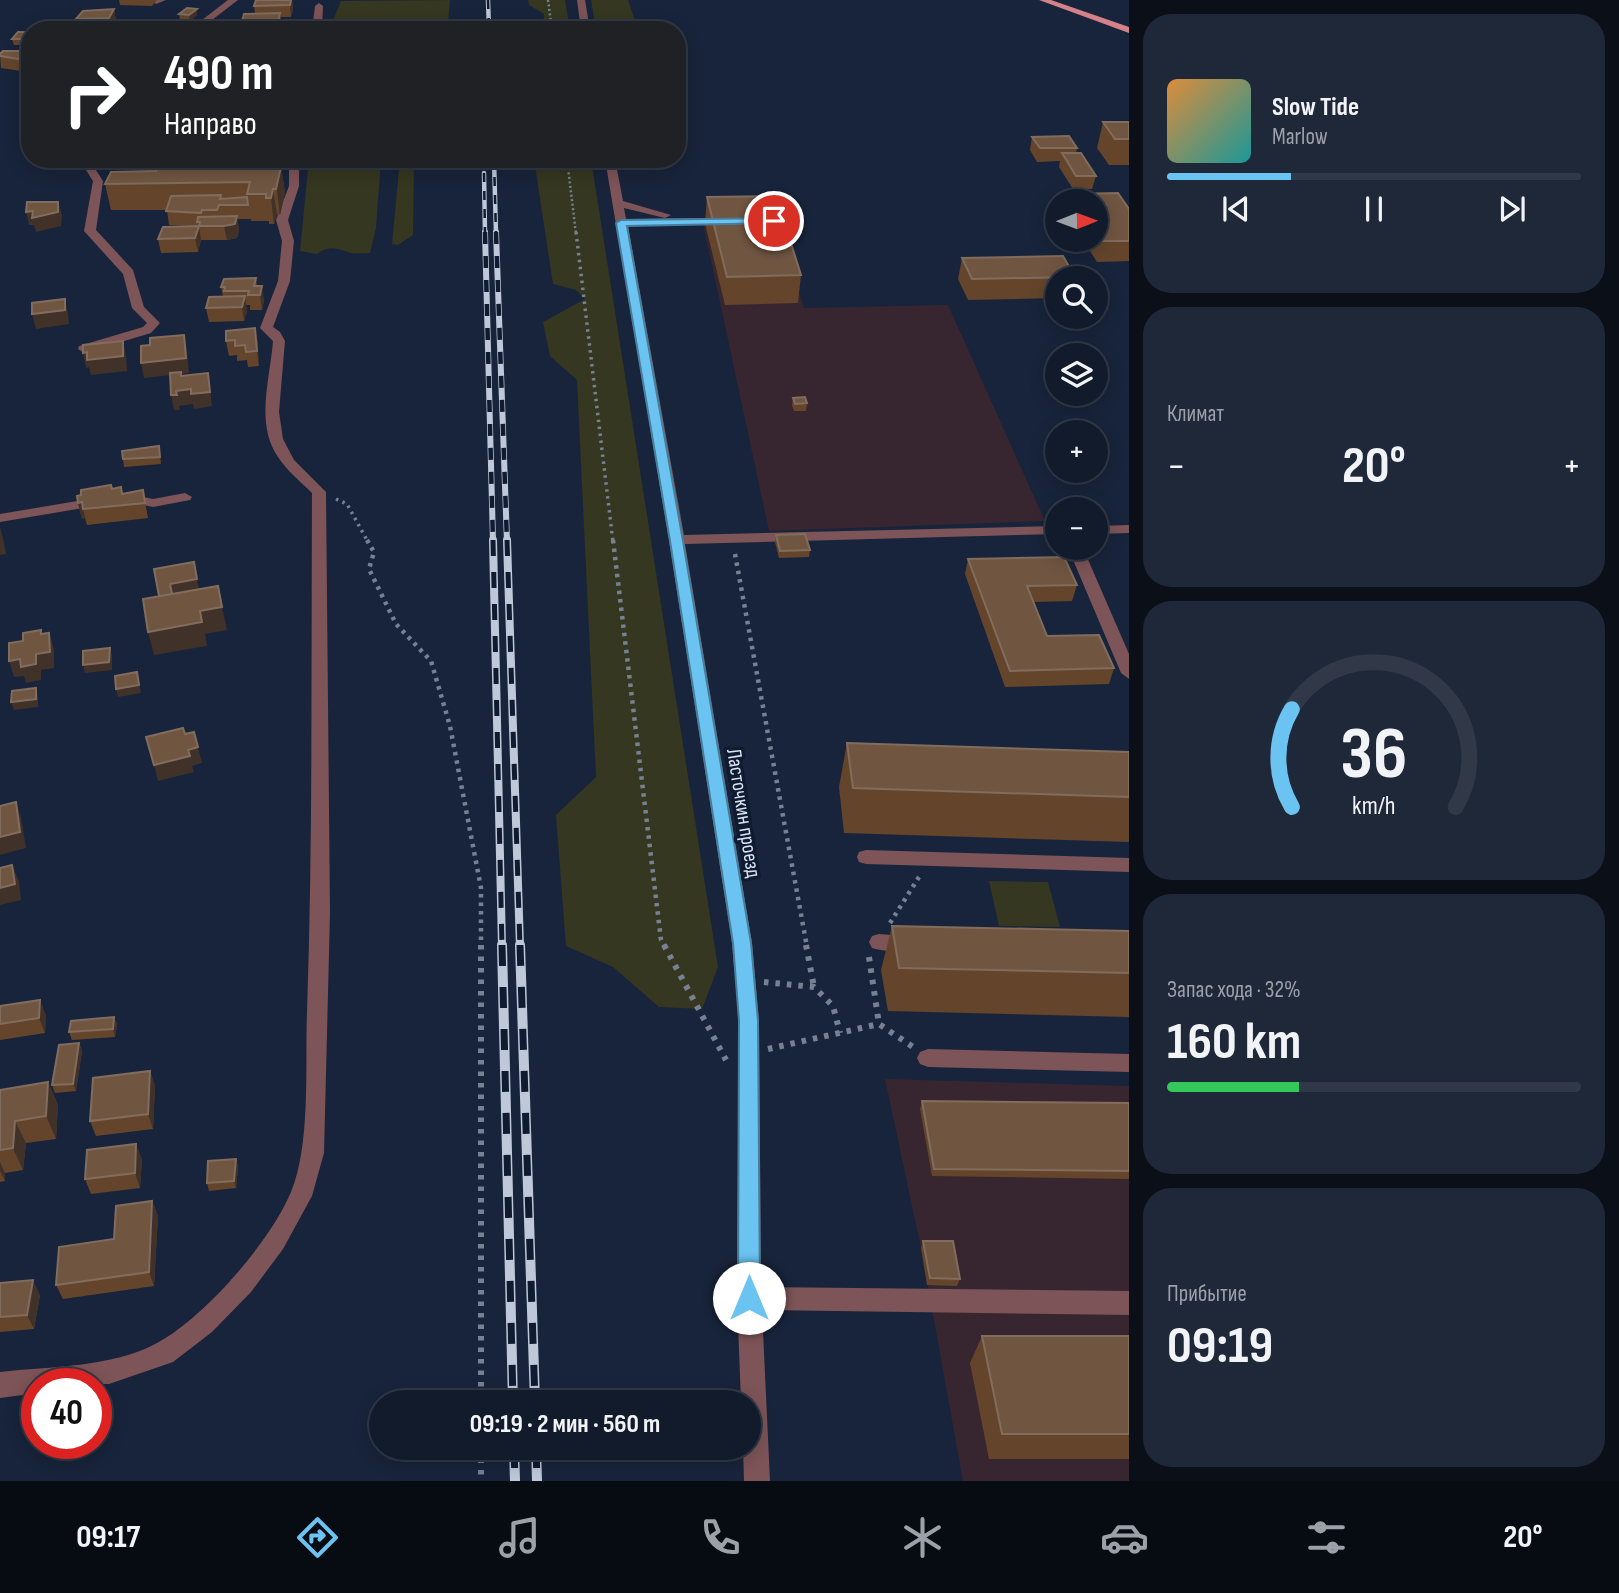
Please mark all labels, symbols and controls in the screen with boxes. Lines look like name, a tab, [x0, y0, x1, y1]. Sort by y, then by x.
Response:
text: 490 m	[164, 45, 274, 104]
icon: right	[49, 49, 140, 140]
text: Slow Tide	[1272, 92, 1359, 123]
text: Направо	[164, 105, 257, 144]
text: Marlow	[1272, 123, 1328, 151]
north arrow	[1045, 189, 1108, 252]
map controls	[1045, 189, 1108, 560]
icon: previous	[1217, 190, 1255, 228]
icon: pause	[1355, 190, 1393, 228]
icon: next	[1493, 190, 1531, 228]
pin	[744, 191, 804, 251]
icon: arrive	[755, 202, 793, 240]
button: search	[1045, 266, 1108, 329]
button: layers	[1045, 343, 1108, 406]
text: Климат	[1167, 400, 1224, 428]
button: +	[1045, 420, 1108, 483]
text: 20°	[1342, 435, 1406, 498]
text: −	[1167, 444, 1186, 489]
text: +	[1562, 444, 1581, 489]
button: −	[1045, 497, 1108, 560]
text: 36	[1341, 711, 1407, 799]
street label: Ласточкин проезд	[721, 747, 766, 880]
text: km/h	[1352, 790, 1396, 821]
text: Запас хода · 32%	[1167, 976, 1301, 1004]
text: 160 km	[1167, 1011, 1301, 1074]
position arrow	[712, 1261, 786, 1335]
text: Прибытие	[1167, 1280, 1247, 1308]
text: 09:19	[1167, 1315, 1273, 1378]
speed limit sign: 40	[21, 1368, 112, 1459]
text: 09:19 · 2 мин · 560 m	[470, 1409, 660, 1440]
icon: directions	[293, 1513, 342, 1562]
icon: music	[495, 1513, 544, 1562]
icon: phone	[696, 1513, 745, 1562]
icon: climate	[898, 1513, 947, 1562]
icon: car	[1100, 1513, 1149, 1562]
icon: filters	[1302, 1513, 1351, 1562]
text: 09:17	[76, 1518, 140, 1557]
text: 20°	[1503, 1518, 1543, 1557]

